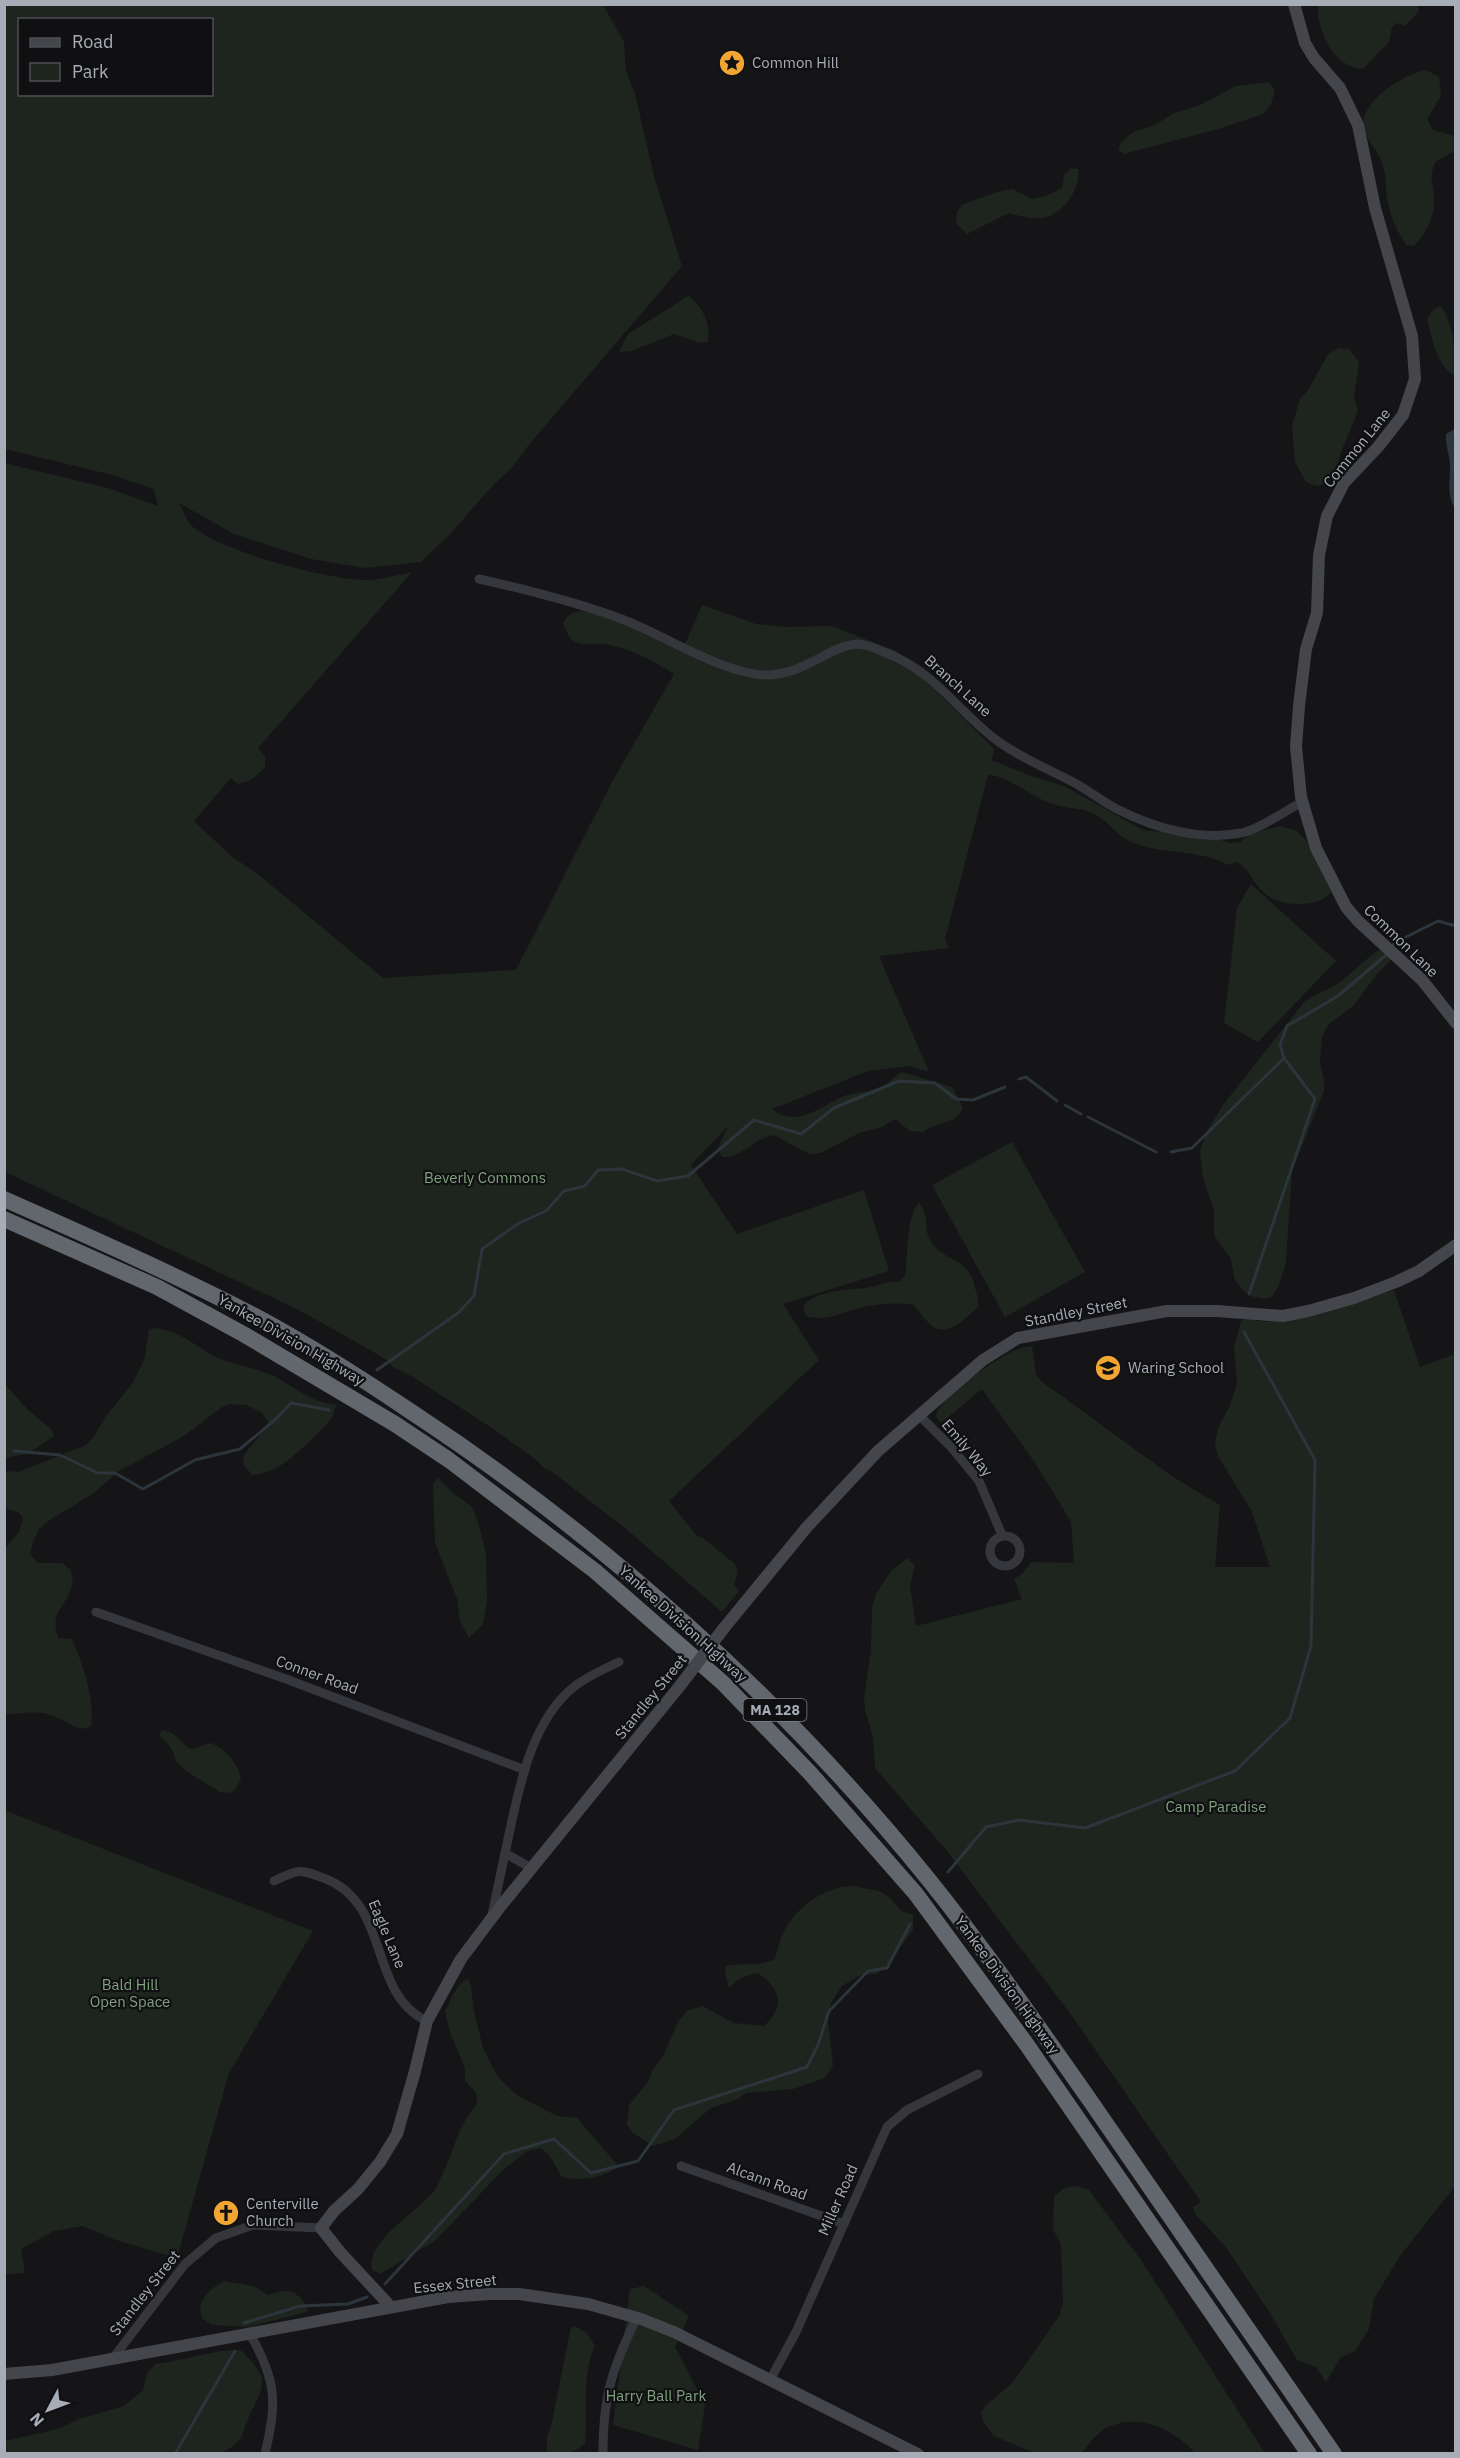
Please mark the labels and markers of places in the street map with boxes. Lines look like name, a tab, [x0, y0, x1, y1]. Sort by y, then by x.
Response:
place icon: Common Hill	[717, 48, 747, 78]
place label: Common Hill	[752, 53, 839, 72]
school or university icon: Waring School	[1093, 1353, 1123, 1383]
place label: Waring School	[1128, 1358, 1224, 1377]
place label: Centerville Church	[246, 2194, 319, 2230]
church icon: Centerville Church	[211, 2198, 241, 2228]

